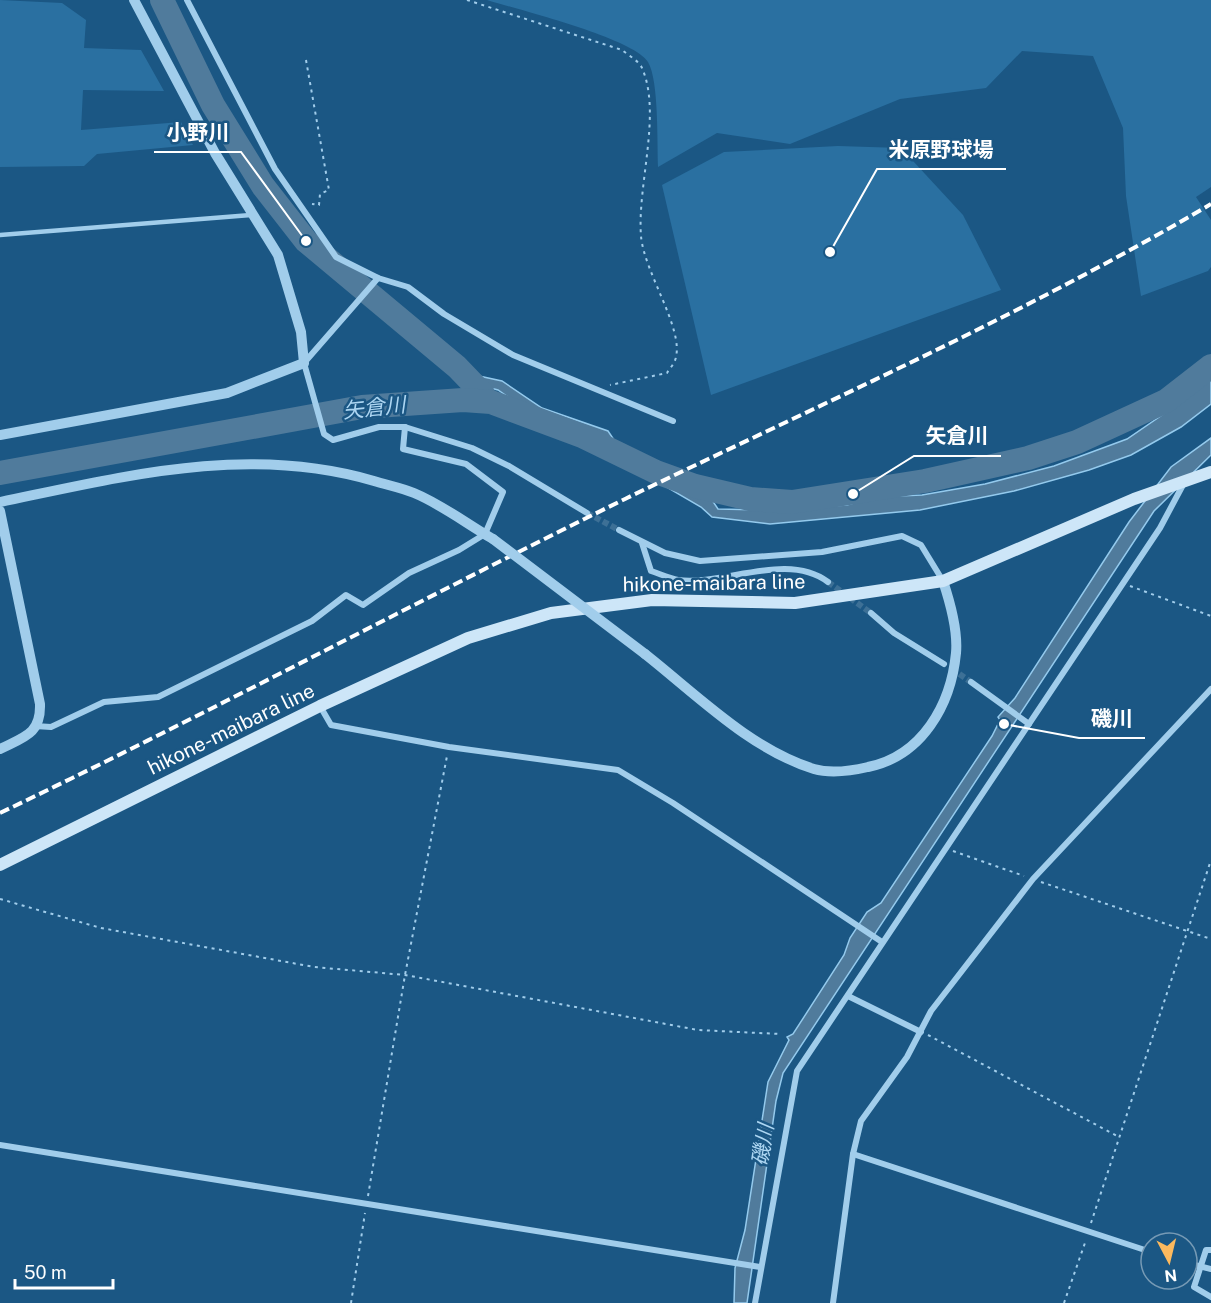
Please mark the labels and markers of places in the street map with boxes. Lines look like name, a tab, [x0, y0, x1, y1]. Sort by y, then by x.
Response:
callout: 小野川	[154, 113, 241, 152]
callout: 米原野球場	[877, 130, 1006, 169]
callout: 矢倉川	[914, 417, 1001, 456]
callout: 磯川	[1079, 699, 1145, 738]

